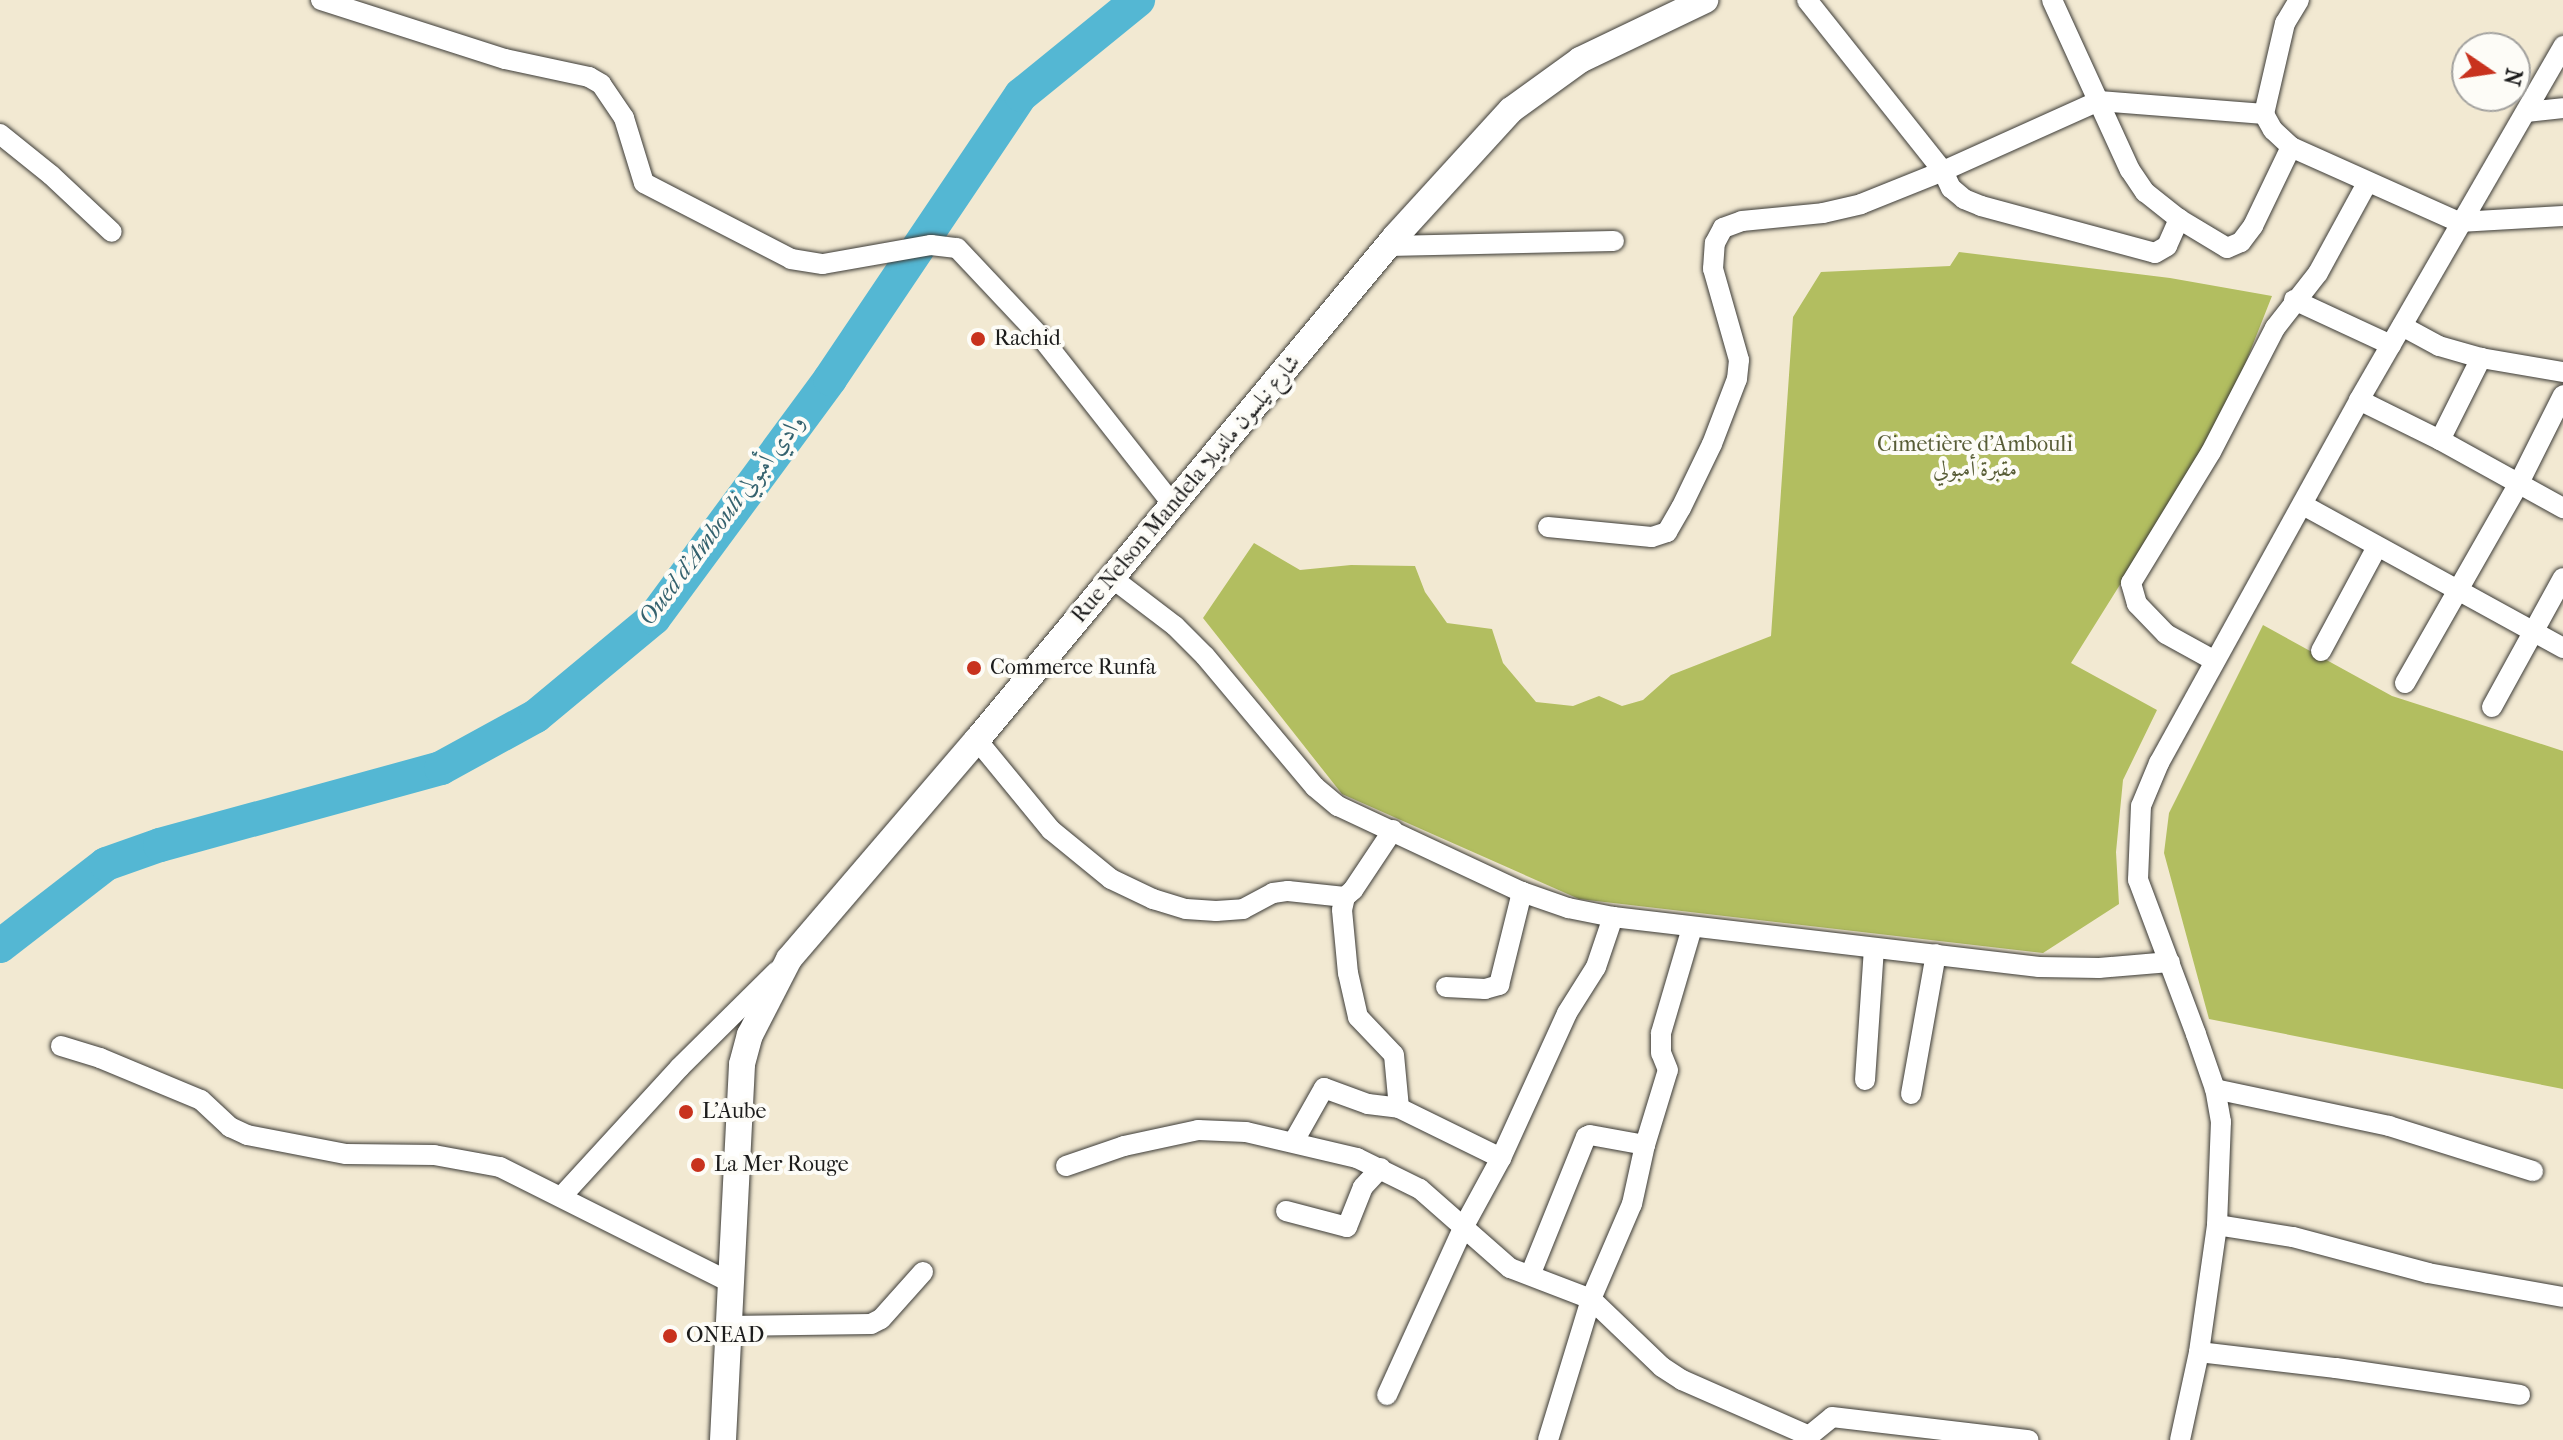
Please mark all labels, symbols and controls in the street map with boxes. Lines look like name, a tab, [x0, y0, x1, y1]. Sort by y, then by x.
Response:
north arrow	[2451, 32, 2531, 112]
text: N	[2498, 66, 2527, 88]
place label: Rachid	[994, 326, 1061, 352]
marker: Rachid	[969, 330, 987, 348]
street label: Rue Nelson Mandela شارع نيلسون مانديلا	[1066, 350, 1306, 628]
water label: Oued d'Ambouli وادي أمبولي	[633, 408, 811, 632]
park label: Cimetière d'Ambouli مقبرة أمبولي	[1877, 431, 2073, 482]
place label: Commerce Runfa	[990, 655, 1156, 681]
marker: Commerce Runfa	[965, 659, 983, 677]
place label: L'Aube	[702, 1099, 766, 1125]
marker: L'Aube	[677, 1103, 695, 1121]
place label: La Mer Rouge	[714, 1152, 849, 1178]
marker: La Mer Rouge	[689, 1156, 707, 1174]
place label: ONEAD	[686, 1323, 764, 1349]
marker: ONEAD	[661, 1327, 679, 1345]

